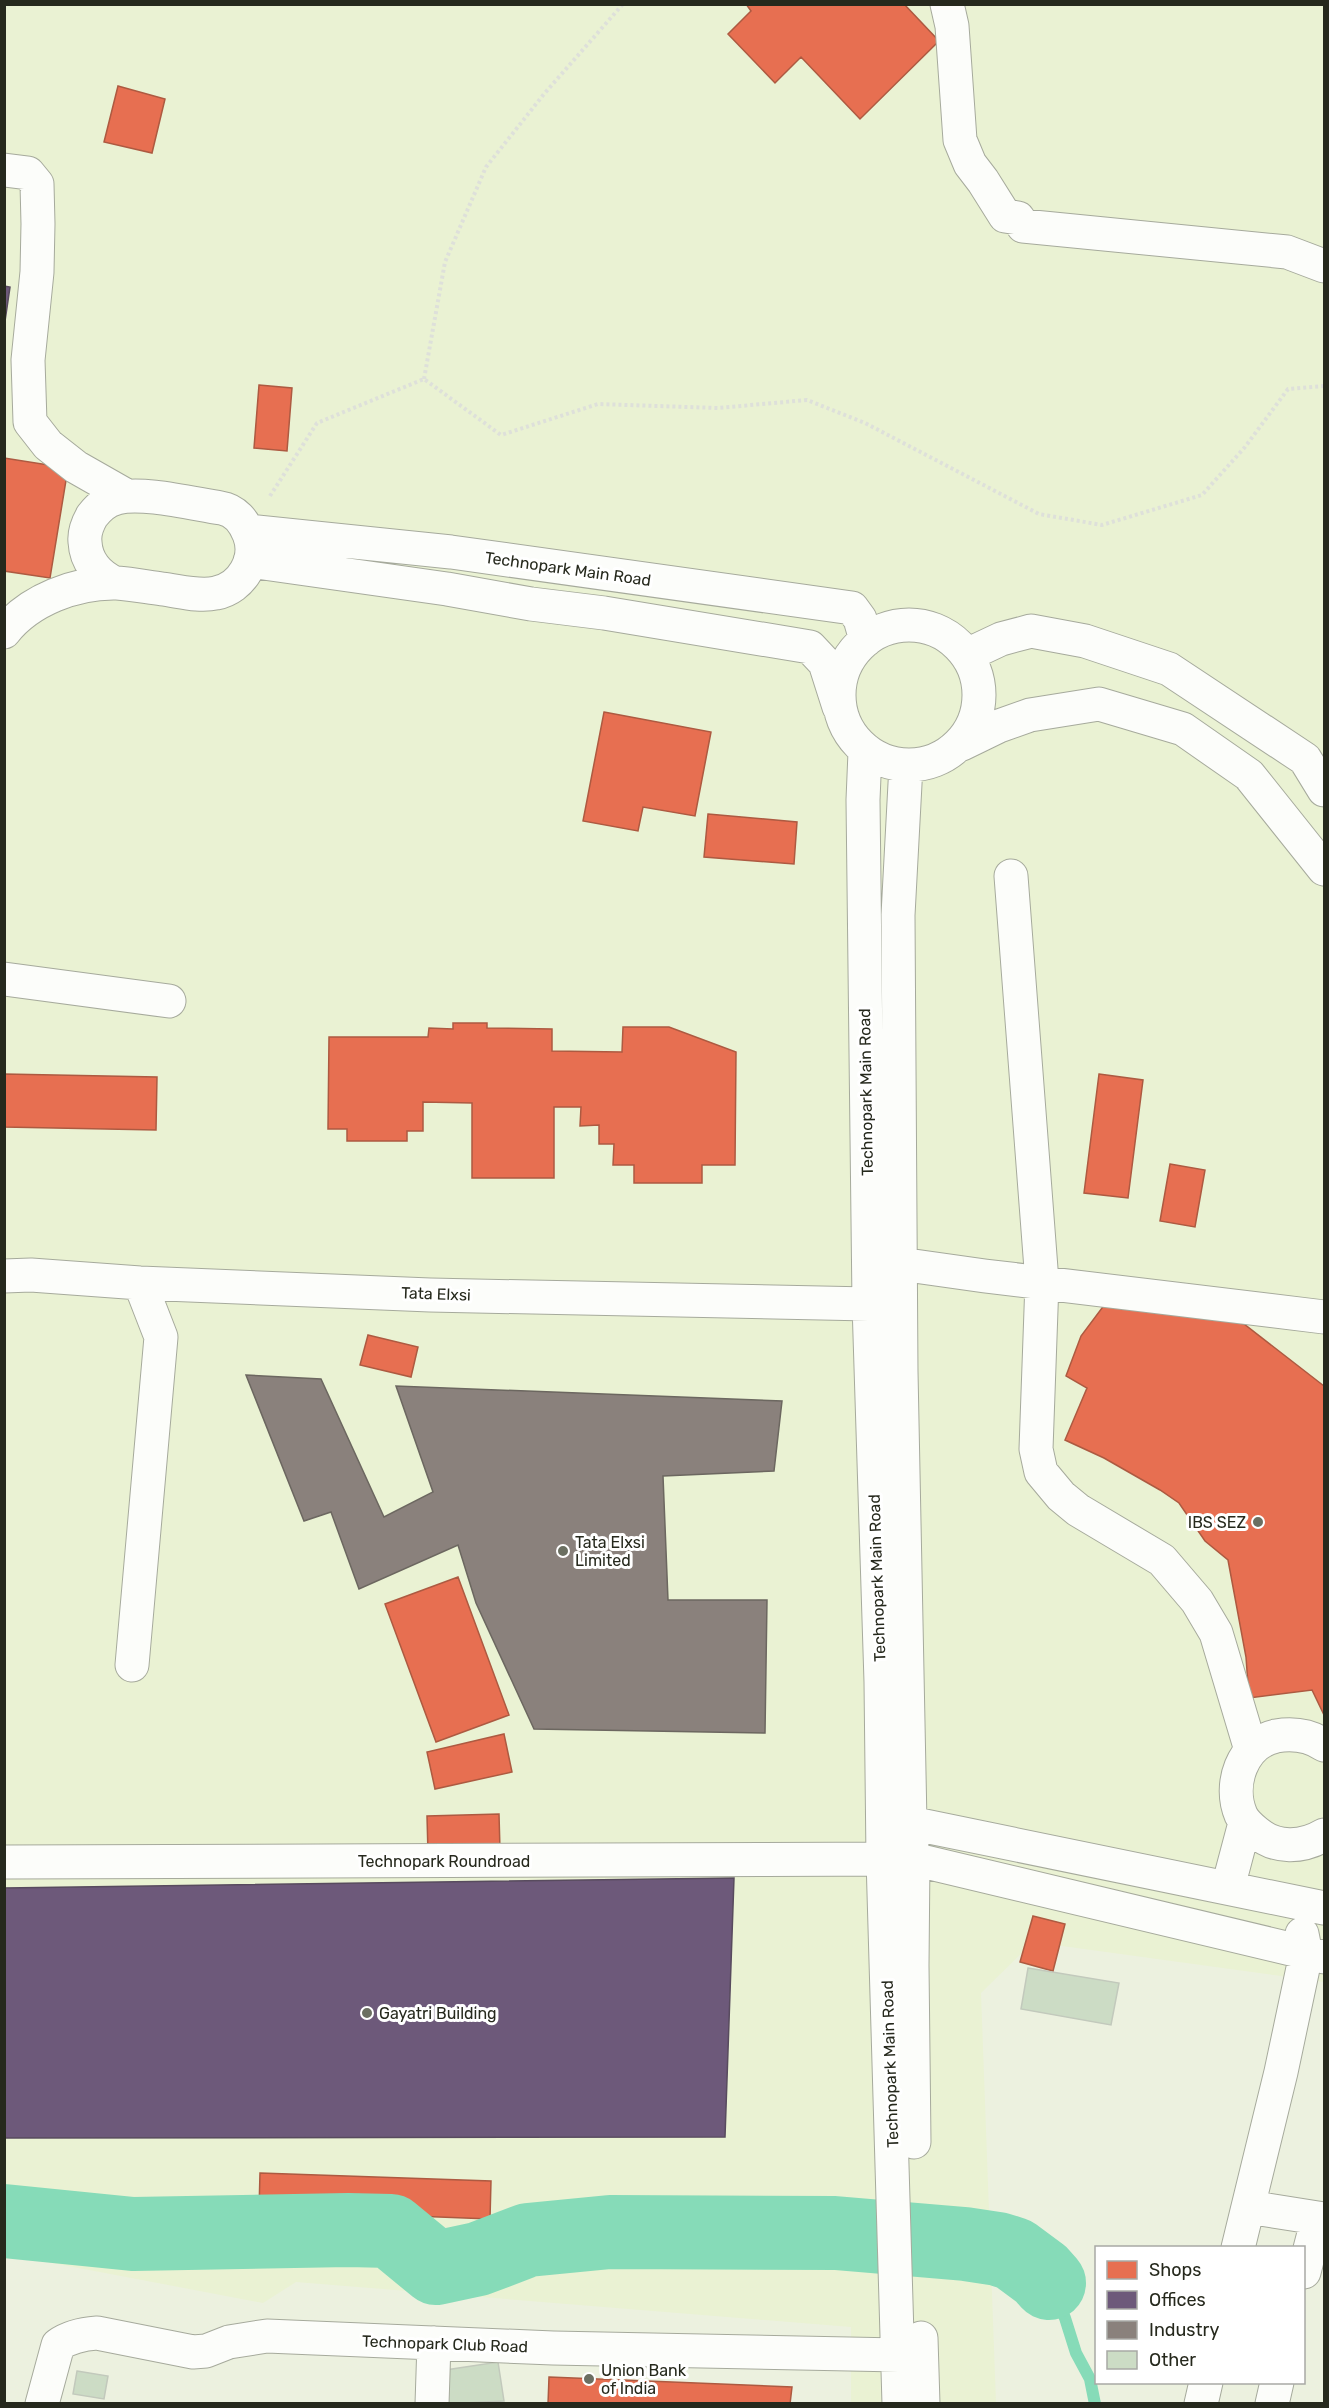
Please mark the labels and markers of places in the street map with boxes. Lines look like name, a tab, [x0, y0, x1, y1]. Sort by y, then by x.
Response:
place label: IBS SEZ	[1188, 1513, 1246, 1532]
marker: IBS SEZ	[1251, 1515, 1265, 1529]
place label: Tata Elxsi Limited	[575, 1533, 645, 1570]
marker: Tata Elxsi Limited	[556, 1544, 570, 1558]
place label: Gayatri Building	[379, 2004, 497, 2023]
marker: Gayatri Building	[360, 2006, 374, 2020]
place label: Union Bank of India	[601, 2361, 687, 2398]
marker: Union Bank of India	[582, 2372, 596, 2386]

